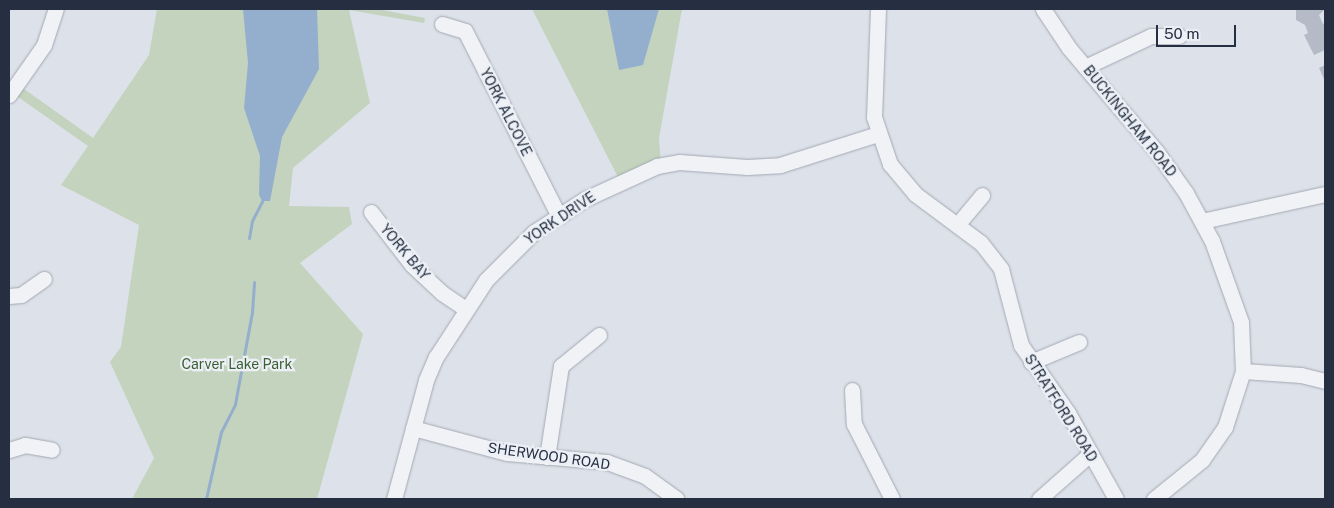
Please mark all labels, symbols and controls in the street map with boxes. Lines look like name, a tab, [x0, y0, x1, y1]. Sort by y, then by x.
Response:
scale bar	[1159, 15, 1239, 47]
text: 50 m	[1164, 25, 1199, 42]
street label: BUCKINGHAM ROAD	[1080, 62, 1180, 180]
street label: YORK ALCOVE	[477, 65, 535, 159]
street label: YORK DRIVE	[521, 188, 599, 248]
street label: YORK BAY	[377, 221, 433, 283]
street label: STRATFORD ROAD	[1021, 351, 1101, 465]
park label: Carver Lake Park	[182, 356, 292, 372]
street label: SHERWOOD ROAD	[487, 439, 611, 473]

